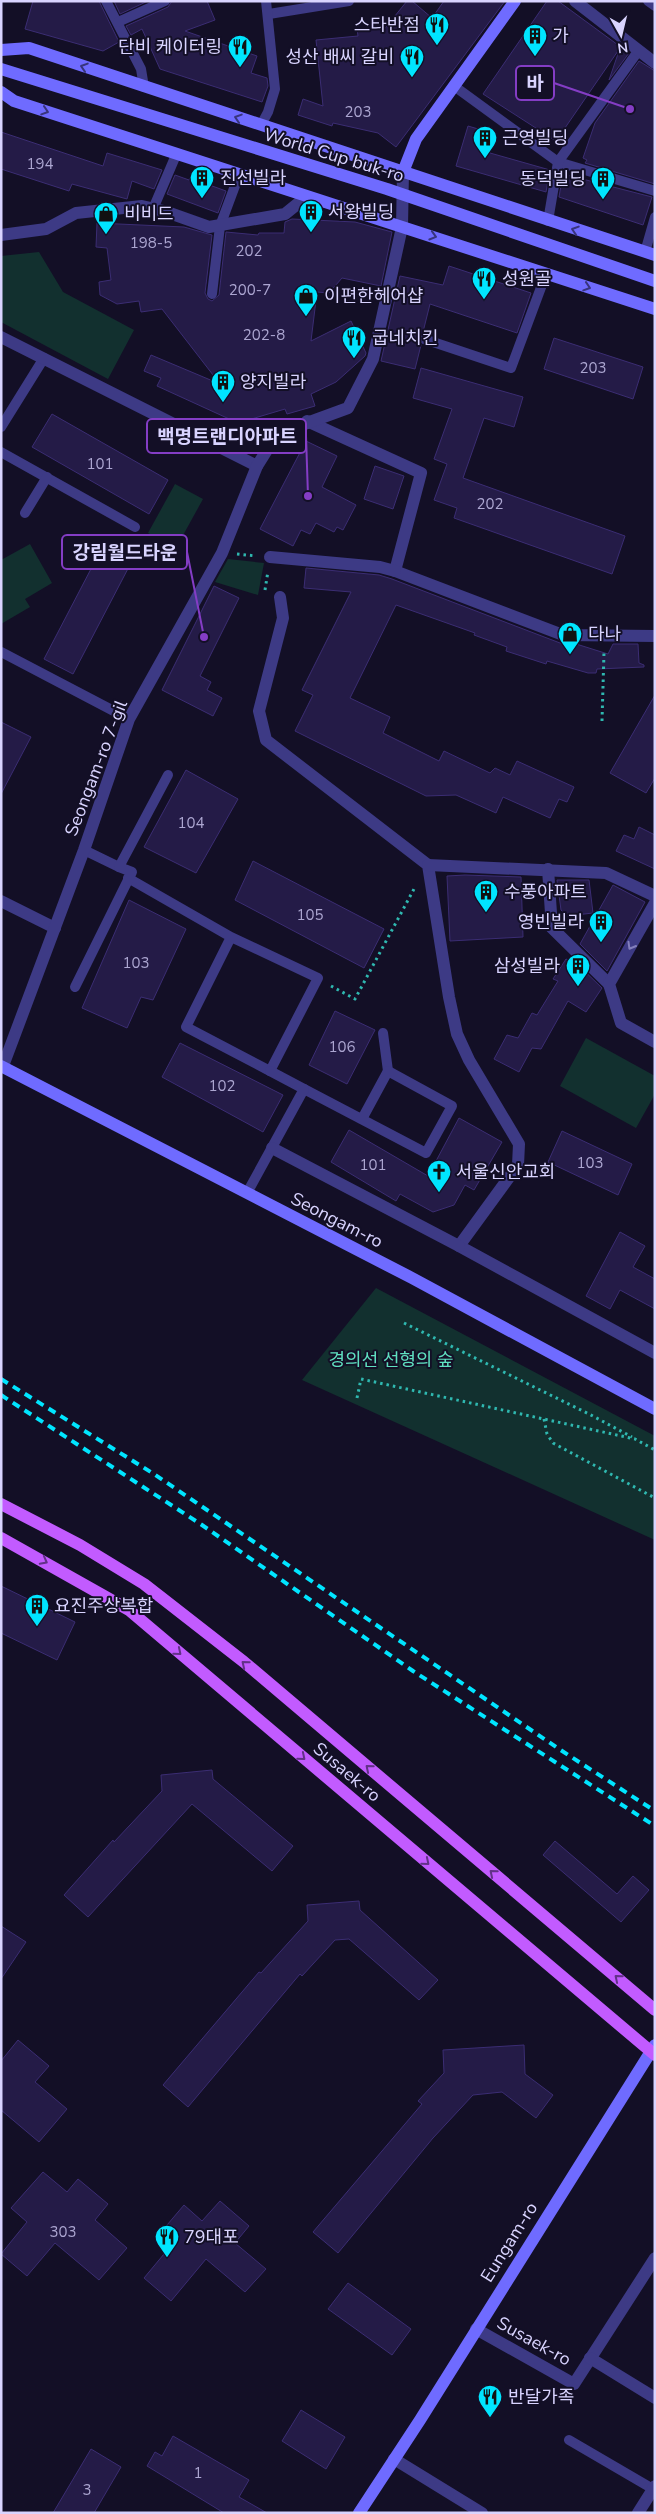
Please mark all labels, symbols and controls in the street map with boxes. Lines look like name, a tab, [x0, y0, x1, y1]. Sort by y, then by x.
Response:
north arrow	[596, 10, 646, 60]
restaurant icon: 스타반점	[424, 12, 450, 46]
place label: 스타반점	[354, 13, 420, 37]
building icon: 가	[522, 23, 548, 57]
place label: 가	[552, 24, 569, 48]
restaurant icon: 단비 케이터링	[227, 34, 253, 68]
place label: 단비 케이터링	[118, 35, 222, 59]
text: N	[616, 37, 629, 58]
restaurant icon: 성산 배씨 갈비	[399, 44, 425, 78]
place label: 성산 배씨 갈비	[285, 45, 394, 69]
one-way arrow	[80, 62, 88, 72]
callout: 바	[516, 66, 554, 100]
text: 바	[526, 71, 544, 97]
house number: 203	[344, 102, 372, 122]
one-way arrow	[41, 105, 49, 115]
one-way arrow	[234, 113, 243, 123]
street label: World Cup buk-ro	[261, 122, 407, 188]
building icon: 근영빌딩	[472, 125, 498, 159]
place label: 근영빌딩	[502, 126, 568, 150]
house number: 194	[26, 154, 54, 174]
building icon: 진선빌라	[189, 165, 215, 199]
place label: 진선빌라	[220, 166, 287, 190]
building icon: 동덕빌딩	[590, 166, 616, 200]
place label: 동덕빌딩	[520, 167, 586, 191]
building icon: 서왕빌딩	[298, 199, 324, 233]
place label: 서왕빌딩	[328, 200, 394, 224]
shop icon: 비비드	[93, 201, 119, 235]
place label: 비비드	[124, 202, 174, 226]
one-way arrow	[571, 225, 580, 235]
one-way arrow	[428, 231, 437, 241]
house number: 198-5	[130, 233, 172, 253]
house number: 202	[235, 241, 263, 261]
restaurant icon: 성원골	[471, 266, 497, 300]
place label: 성원골	[502, 267, 552, 291]
house number: 200-7	[229, 280, 271, 300]
one-way arrow	[583, 281, 591, 291]
shop icon: 이편한헤어샵	[293, 283, 319, 317]
place label: 이편한헤어샵	[324, 284, 423, 308]
house number: 202-8	[243, 325, 285, 345]
restaurant icon: 굽네치킨	[341, 325, 367, 359]
place label: 굽네치킨	[372, 326, 438, 350]
house number: 203	[579, 358, 607, 378]
building icon: 양지빌라	[210, 369, 236, 403]
place label: 양지빌라	[240, 370, 307, 394]
callout: 백명트랜디아파트	[147, 419, 306, 453]
text: 백명트랜디아파트	[157, 424, 297, 450]
house number: 101	[86, 454, 114, 474]
house number: 202	[476, 494, 504, 514]
callout: 강림월드타운	[62, 535, 187, 569]
text: 강림월드타운	[73, 540, 177, 566]
shop icon: 다나	[557, 621, 583, 655]
place label: 다나	[588, 622, 621, 646]
street label: Seongam-ro 7-gil	[59, 696, 133, 839]
house number: 104	[177, 813, 205, 833]
building icon: 수풍아파트	[473, 879, 499, 913]
place label: 수풍아파트	[504, 880, 587, 904]
house number: 105	[296, 905, 324, 925]
building icon: 영빈빌라	[588, 909, 614, 943]
place label: 영빈빌라	[518, 910, 584, 934]
one-way arrow	[627, 940, 637, 949]
house number: 103	[122, 953, 150, 973]
building icon: 삼성빌라	[565, 953, 591, 987]
place label: 삼성빌라	[494, 954, 560, 978]
house number: 106	[328, 1037, 356, 1057]
house number: 102	[208, 1076, 236, 1096]
house number: 103	[576, 1153, 604, 1173]
house number: 101	[359, 1155, 387, 1175]
church icon: 서울신안교회	[426, 1159, 452, 1193]
place label: 서울신안교회	[456, 1160, 555, 1184]
street label: Seongam-ro	[287, 1187, 387, 1253]
park label: 경의선 선형의 숲	[328, 1348, 454, 1372]
one-way arrow	[39, 1554, 48, 1564]
building icon: 요진주상복합	[24, 1593, 50, 1627]
place label: 요진주상복합	[54, 1594, 153, 1618]
one-way arrow	[172, 1646, 181, 1654]
one-way arrow	[242, 1661, 251, 1669]
street label: Susaek-ro	[308, 1737, 386, 1807]
one-way arrow	[296, 1751, 305, 1759]
one-way arrow	[366, 1765, 375, 1774]
one-way arrow	[420, 1856, 429, 1864]
one-way arrow	[490, 1870, 499, 1879]
one-way arrow	[614, 1975, 623, 1984]
street label: Eungam-ro	[475, 2197, 543, 2287]
house number: 303	[49, 2222, 77, 2242]
restaurant icon: 79대포	[154, 2224, 180, 2258]
place label: 79대포	[184, 2225, 239, 2249]
street label: Susaek-ro	[493, 2311, 575, 2371]
restaurant icon: 반달가족	[477, 2384, 503, 2418]
place label: 반달가족	[508, 2385, 574, 2409]
house number: 1	[193, 2463, 203, 2483]
house number: 3	[82, 2480, 92, 2500]

